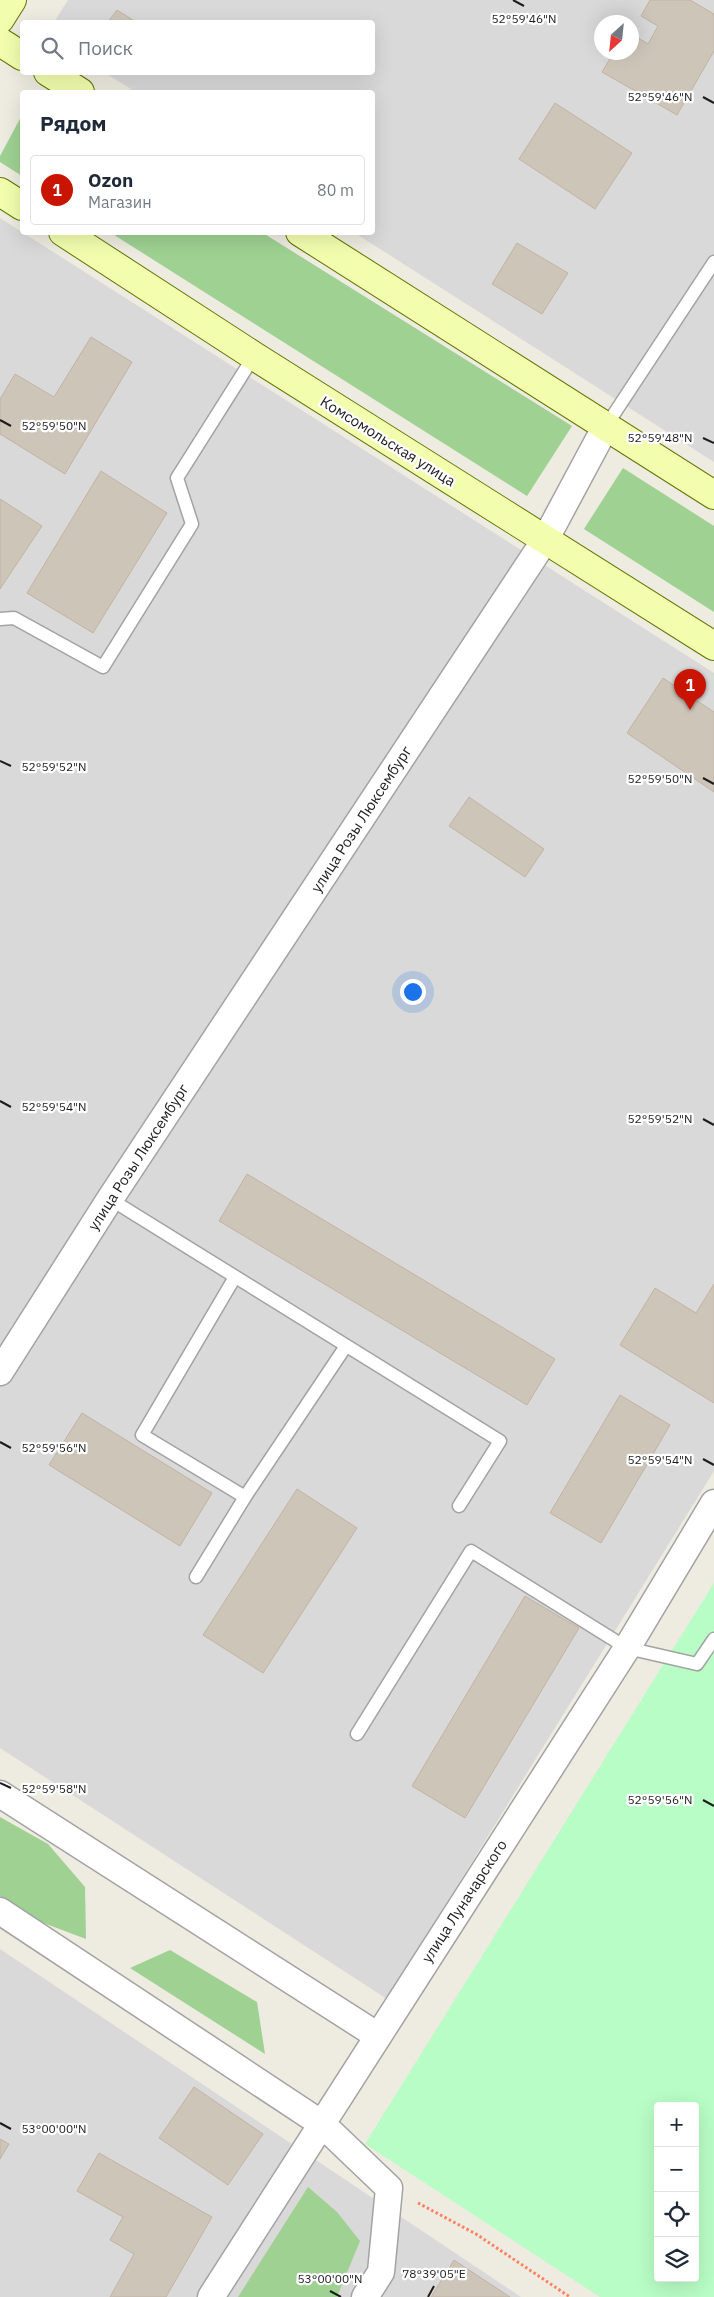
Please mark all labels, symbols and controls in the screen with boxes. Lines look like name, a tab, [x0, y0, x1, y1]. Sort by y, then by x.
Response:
text: 52°59'46"N	[491, 11, 557, 26]
north arrow	[594, 15, 639, 60]
search box	[20, 20, 375, 75]
icon: search	[38, 34, 66, 62]
text: Поиск	[78, 36, 133, 60]
text: 52°59'46"N	[627, 89, 693, 104]
text: Рядом	[40, 109, 107, 137]
text: Ozon	[88, 168, 133, 192]
text: 1	[52, 180, 62, 200]
text: 80 m	[317, 180, 354, 200]
text: Магазин	[88, 192, 152, 212]
street label: Комсомольская улица	[317, 392, 459, 490]
text: 52°59'50"N	[21, 418, 87, 433]
text: 52°59'48"N	[627, 430, 693, 445]
pin: 1	[674, 669, 706, 710]
street label: улица Розы Люксембург	[306, 742, 416, 896]
text: 52°59'52"N	[21, 759, 87, 774]
text: 52°59'50"N	[627, 771, 693, 786]
your location	[400, 979, 426, 1005]
street label: улица Розы Люксембург	[83, 1080, 193, 1234]
text: 52°59'54"N	[21, 1099, 87, 1114]
text: 52°59'52"N	[627, 1111, 693, 1126]
text: 52°59'56"N	[21, 1440, 87, 1455]
text: 52°59'54"N	[627, 1452, 693, 1467]
text: 52°59'58"N	[21, 1781, 87, 1796]
text: 52°59'56"N	[627, 1792, 693, 1807]
street label: улица Луначарского	[417, 1836, 511, 1966]
map controls	[654, 2102, 699, 2282]
button: +	[654, 2102, 699, 2147]
text: 53°00'00"N	[21, 2121, 87, 2136]
button: −	[654, 2147, 699, 2192]
button: locate	[654, 2192, 699, 2237]
button: layers	[654, 2237, 699, 2282]
text: 78°39'05"E	[402, 2266, 466, 2281]
text: 53°00'00"N	[297, 2271, 363, 2286]

